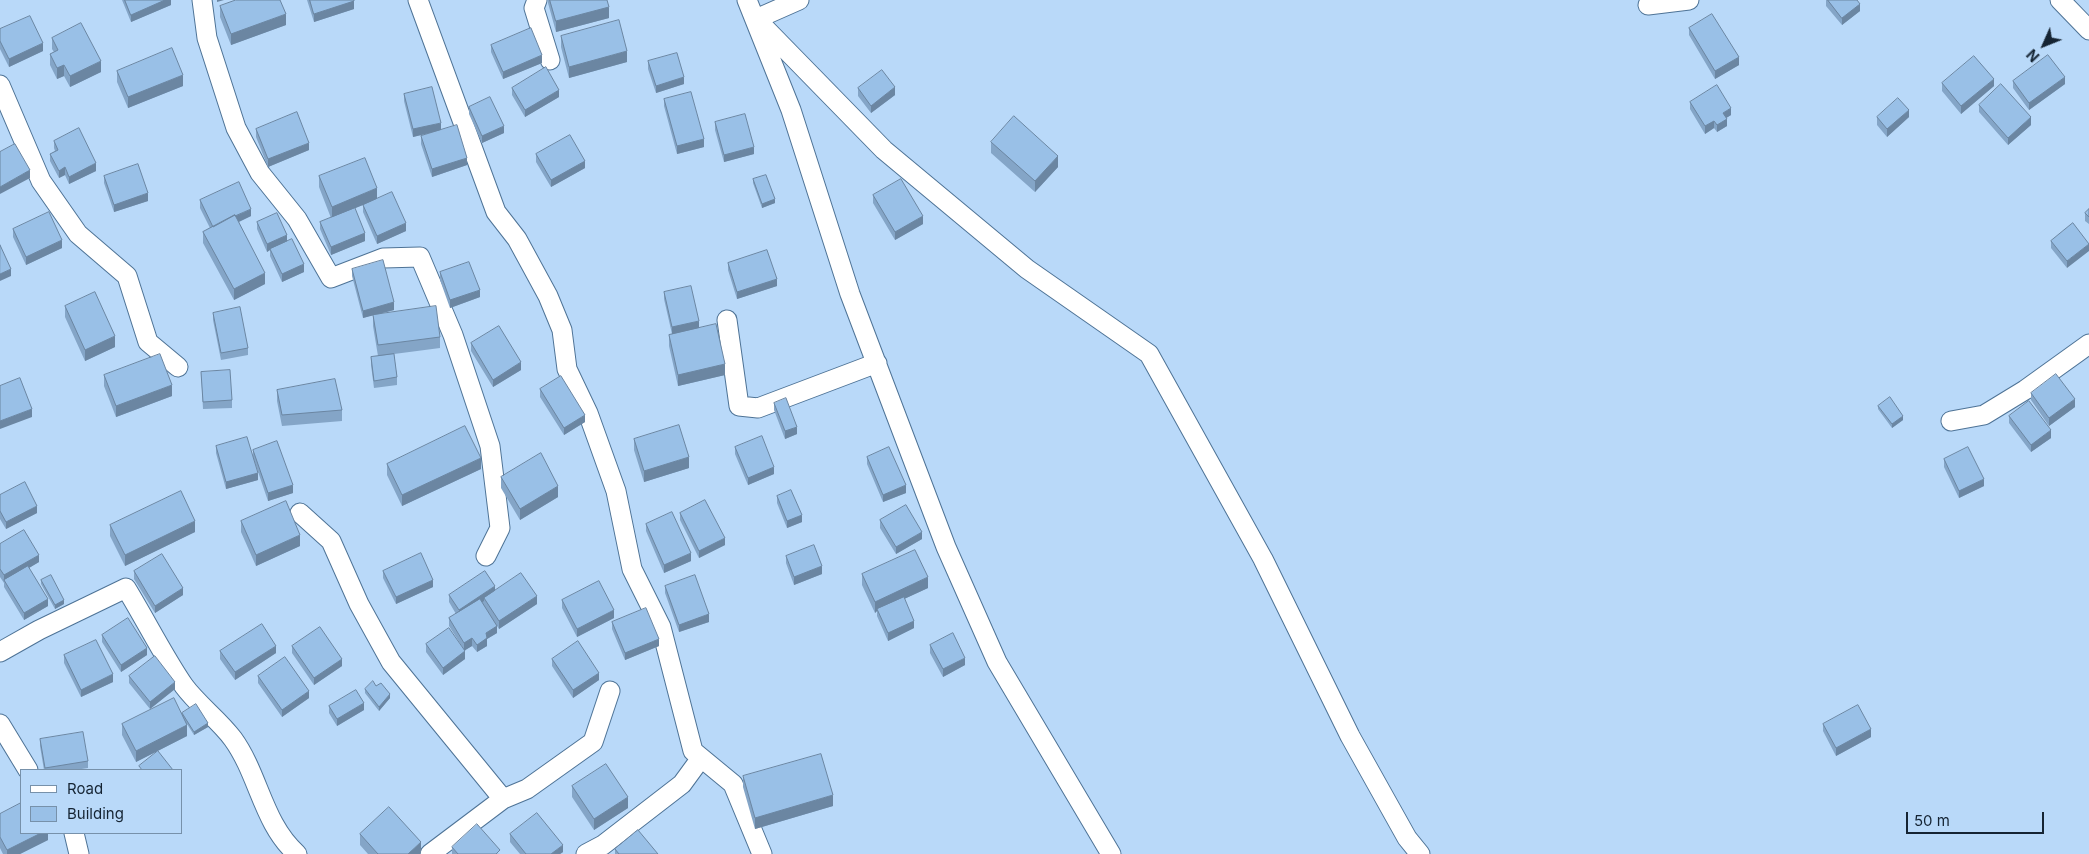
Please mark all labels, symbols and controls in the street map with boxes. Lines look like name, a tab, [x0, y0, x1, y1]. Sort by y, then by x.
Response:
north arrow	[2019, 20, 2069, 70]
text: N	[2023, 46, 2043, 66]
legend	[20, 769, 182, 834]
text: Road	[67, 779, 103, 798]
scale bar	[1909, 802, 2046, 834]
text: Building	[67, 804, 124, 823]
text: 50 m	[1914, 811, 1950, 830]

